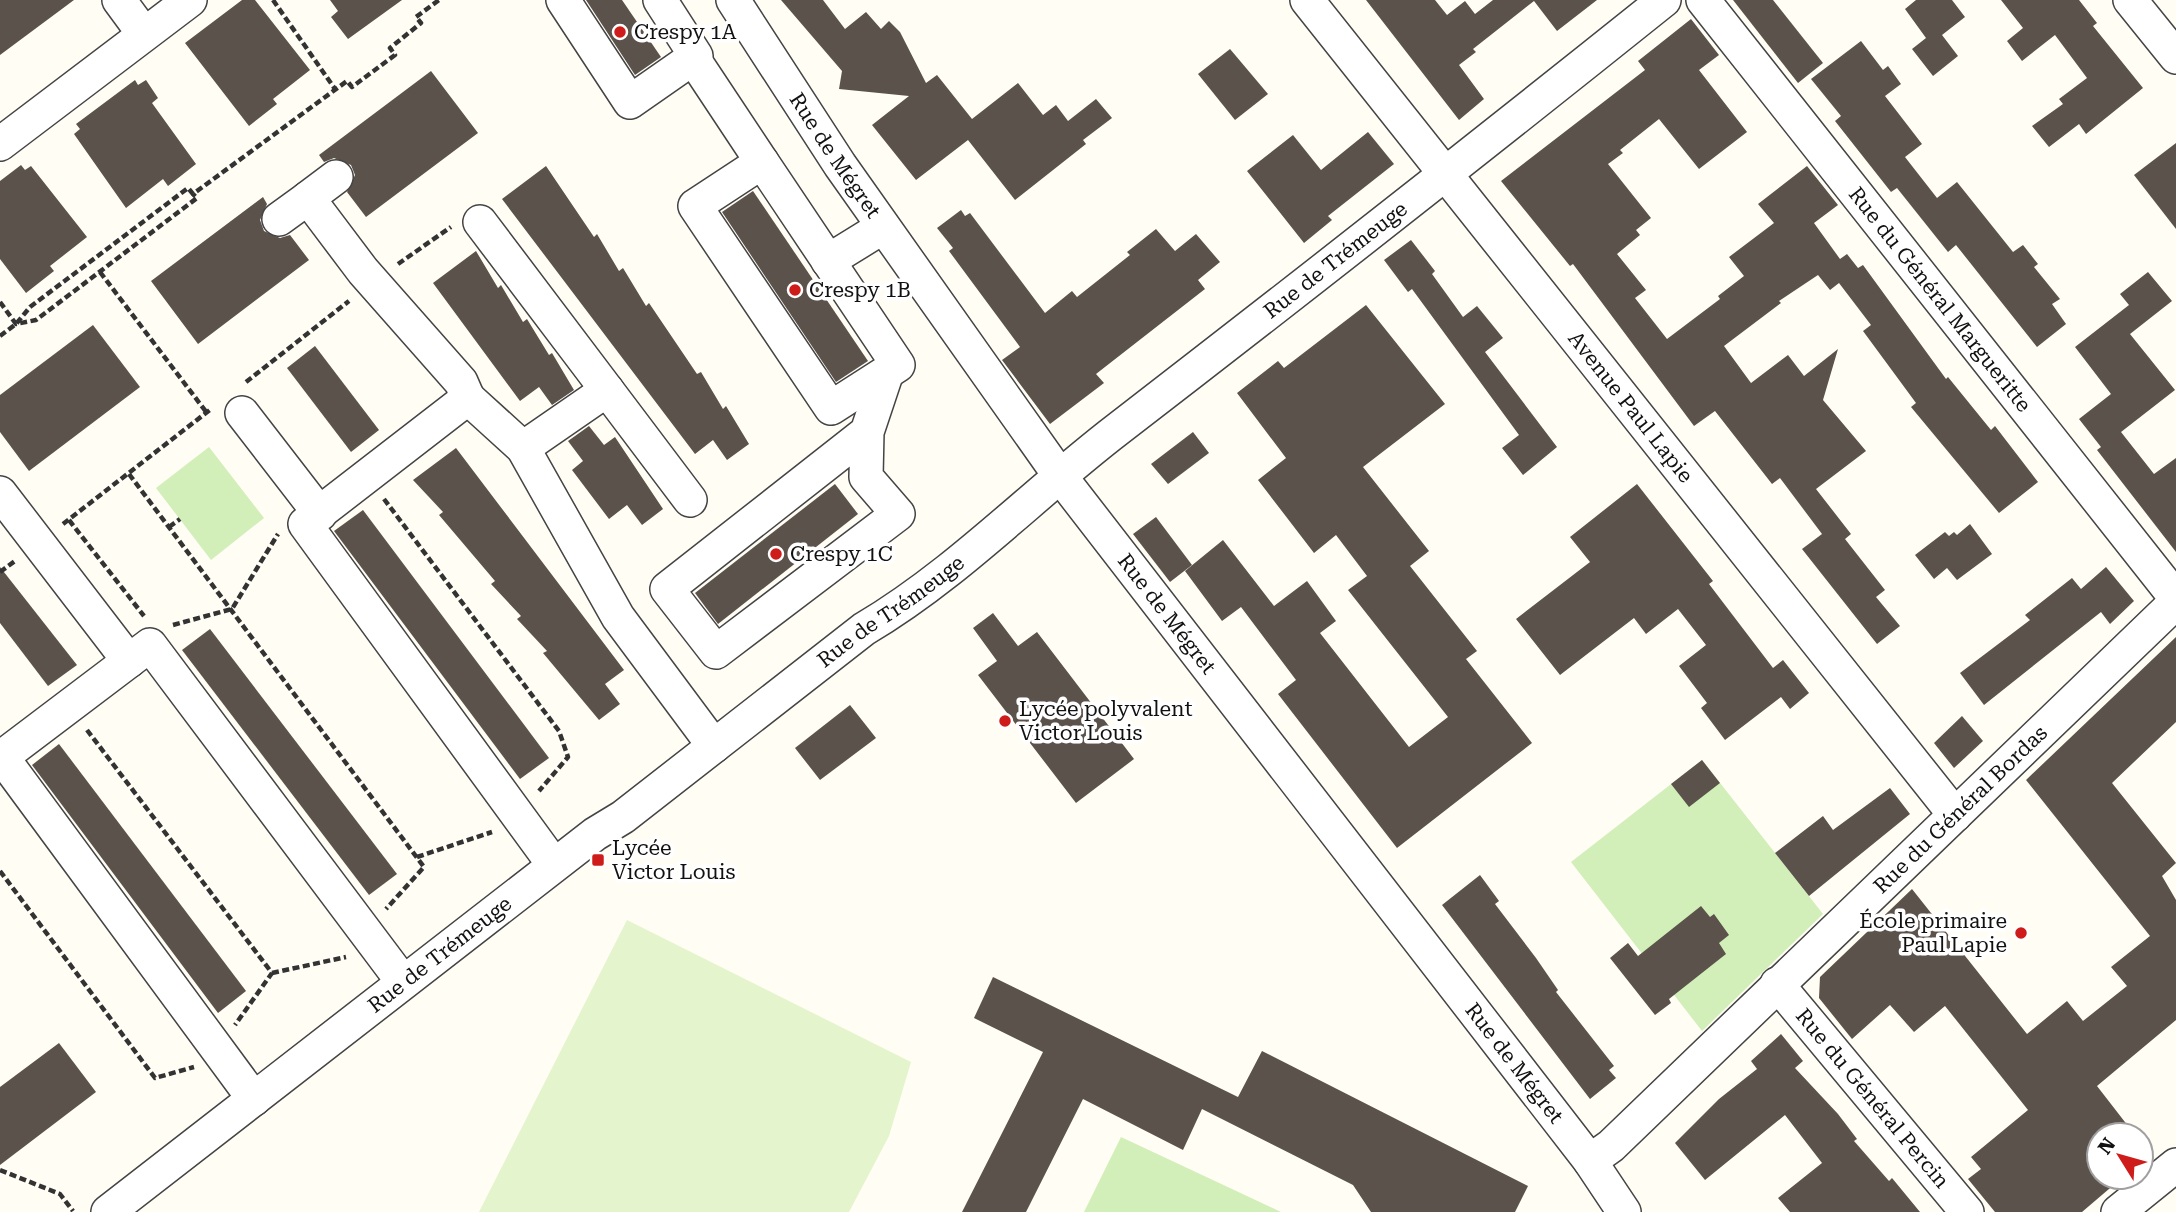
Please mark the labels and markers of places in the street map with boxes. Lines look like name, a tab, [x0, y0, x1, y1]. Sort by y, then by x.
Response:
place label: Crespy 1A	[634, 20, 737, 44]
marker: Crespy 1A	[612, 24, 628, 40]
place label: Crespy 1B	[809, 278, 911, 302]
marker: Crespy 1B	[787, 282, 803, 298]
place label: Crespy 1C	[790, 542, 893, 566]
marker: Crespy 1C	[768, 546, 784, 562]
place label: Lycée polyvalent Victor Louis	[1019, 697, 1193, 745]
marker: Lycée polyvalent Victor Louis	[997, 713, 1013, 729]
place label: Lycée Victor Louis	[612, 836, 735, 884]
marker: Lycée Victor Louis	[590, 852, 606, 868]
place label: École primaire Paul Lapie	[1859, 908, 2007, 957]
marker: École primaire Paul Lapie	[2013, 925, 2029, 941]

